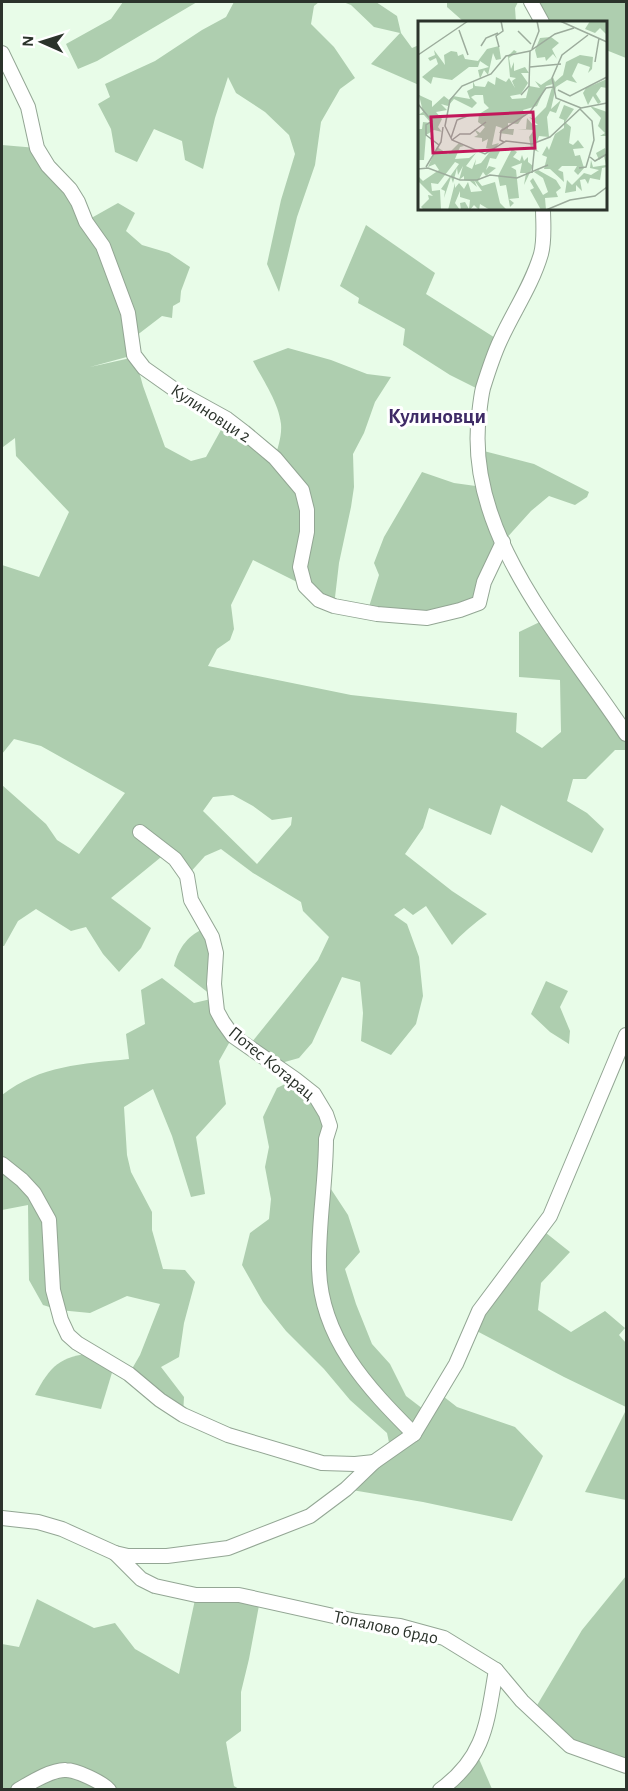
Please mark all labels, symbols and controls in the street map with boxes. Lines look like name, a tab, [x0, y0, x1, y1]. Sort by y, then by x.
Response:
north arrow	[12, 12, 72, 72]
inset map	[418, 21, 607, 210]
text: N	[20, 35, 36, 47]
street label: Кулиновци 2	[167, 381, 254, 446]
district label: Кулиновци	[388, 406, 486, 427]
street label: Потес Котарац	[225, 1024, 318, 1104]
street label: Топалово брдо	[332, 1607, 440, 1648]

